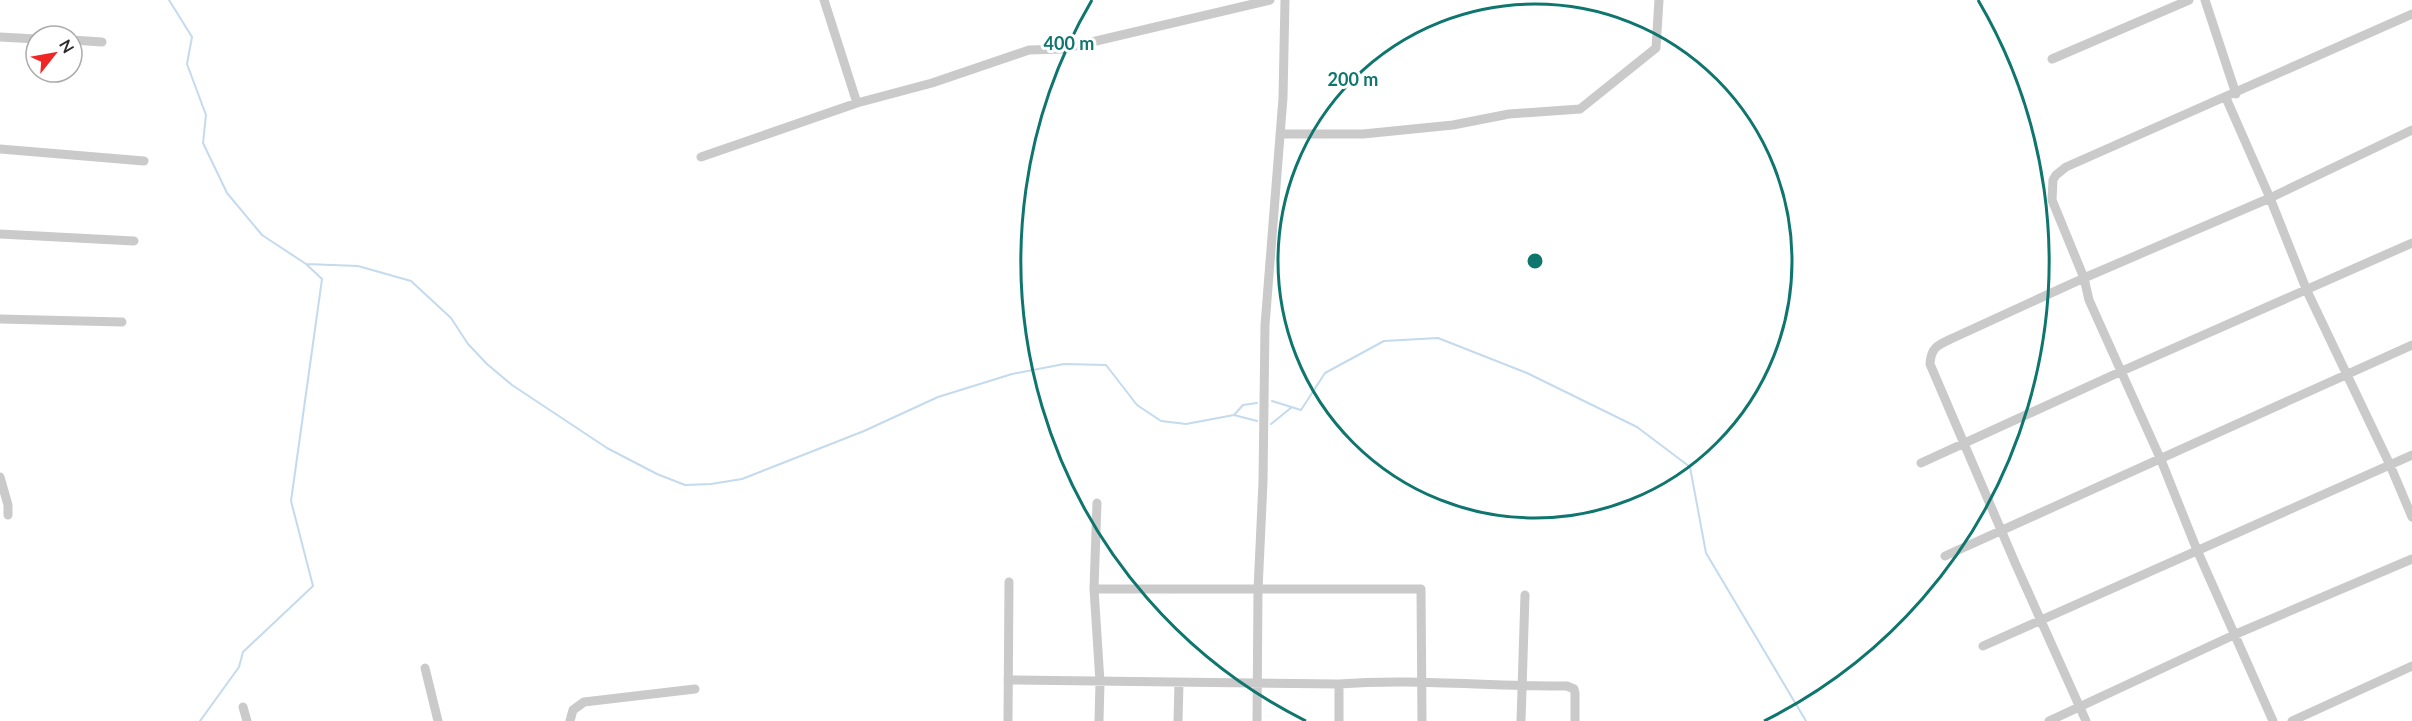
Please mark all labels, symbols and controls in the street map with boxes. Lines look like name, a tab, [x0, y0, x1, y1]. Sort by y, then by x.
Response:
north arrow	[24, 24, 84, 84]
text: 400 m	[1044, 32, 1094, 54]
text: N	[56, 36, 79, 56]
text: 200 m	[1328, 68, 1378, 90]
centre of rings	[1525, 251, 1545, 271]

